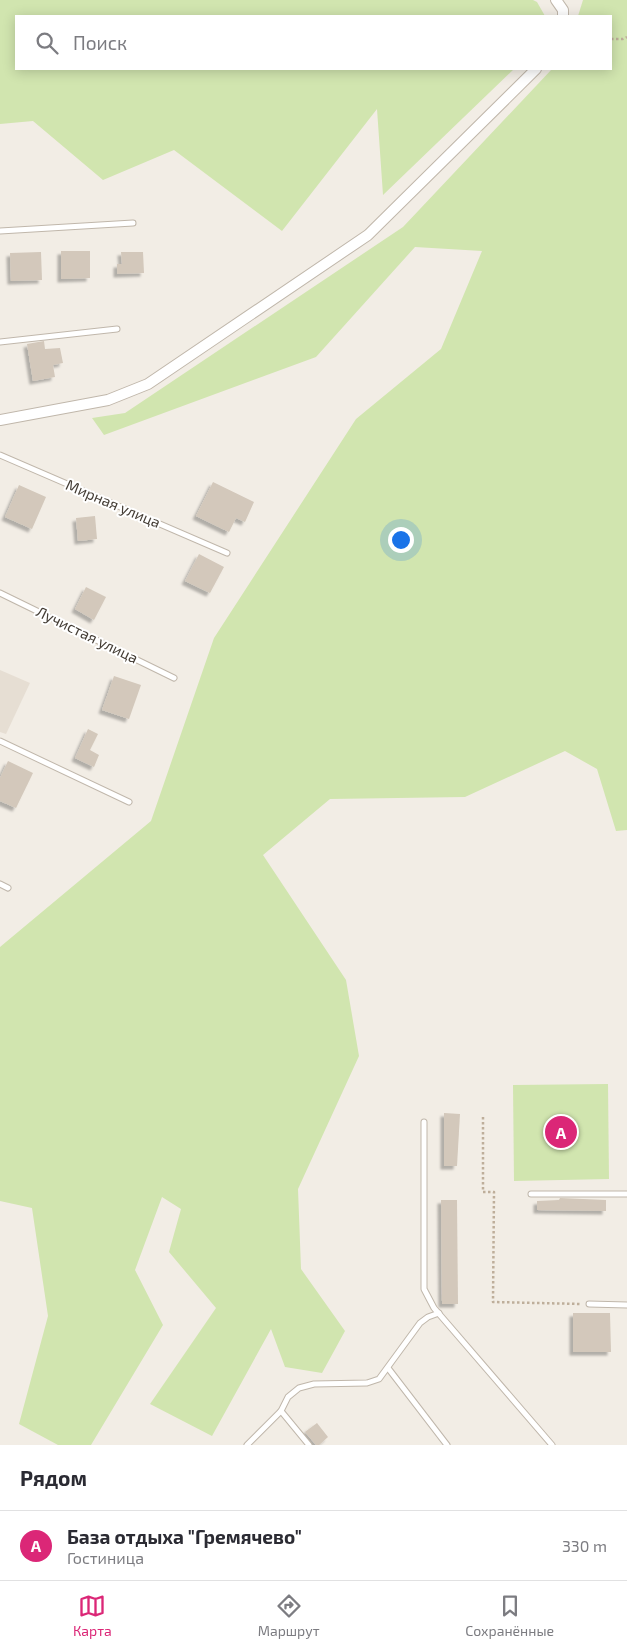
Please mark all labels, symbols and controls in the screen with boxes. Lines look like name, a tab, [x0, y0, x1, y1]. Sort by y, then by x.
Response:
search box	[15, 15, 612, 70]
icon: search	[33, 29, 61, 57]
text: Поиск	[73, 31, 127, 54]
street label: Мирная улица	[63, 475, 163, 532]
your location	[388, 527, 414, 553]
street label: Лучистая улица	[33, 602, 141, 667]
pin: A	[545, 1113, 577, 1151]
text: Рядом	[20, 1465, 87, 1490]
text: База отдыха "Гремячево"	[67, 1525, 302, 1548]
text: A	[31, 1536, 41, 1555]
text: 330 m	[562, 1536, 607, 1555]
text: Гостиница	[67, 1548, 144, 1567]
tab: Карта	[73, 1592, 112, 1639]
tab: Маршрут	[258, 1592, 320, 1639]
tab: Сохранённые	[465, 1592, 554, 1639]

